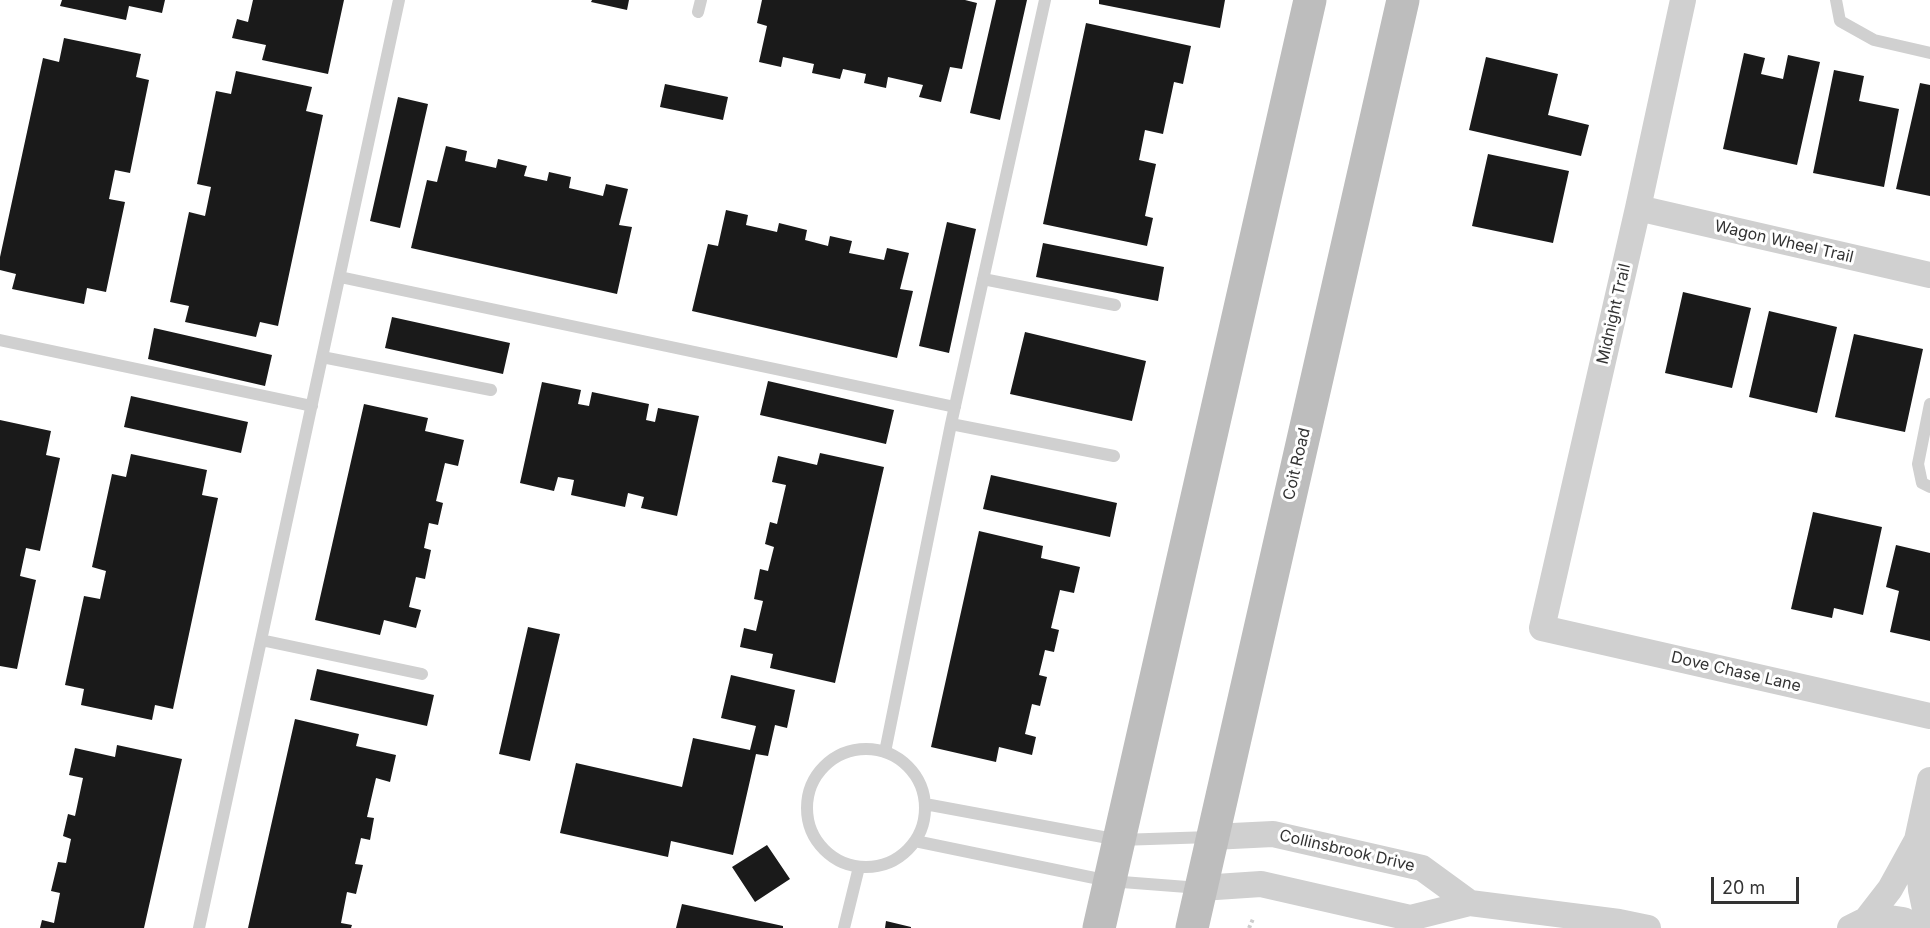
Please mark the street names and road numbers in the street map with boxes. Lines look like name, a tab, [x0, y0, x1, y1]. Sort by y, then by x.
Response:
street label: Wagon Wheel Trail	[1713, 217, 1855, 267]
street label: Midnight Trail	[1593, 262, 1635, 366]
street label: Coit Road	[1279, 426, 1315, 502]
street label: Dove Chase Lane	[1669, 648, 1803, 696]
street label: Collinsbrook Drive	[1277, 826, 1417, 876]

